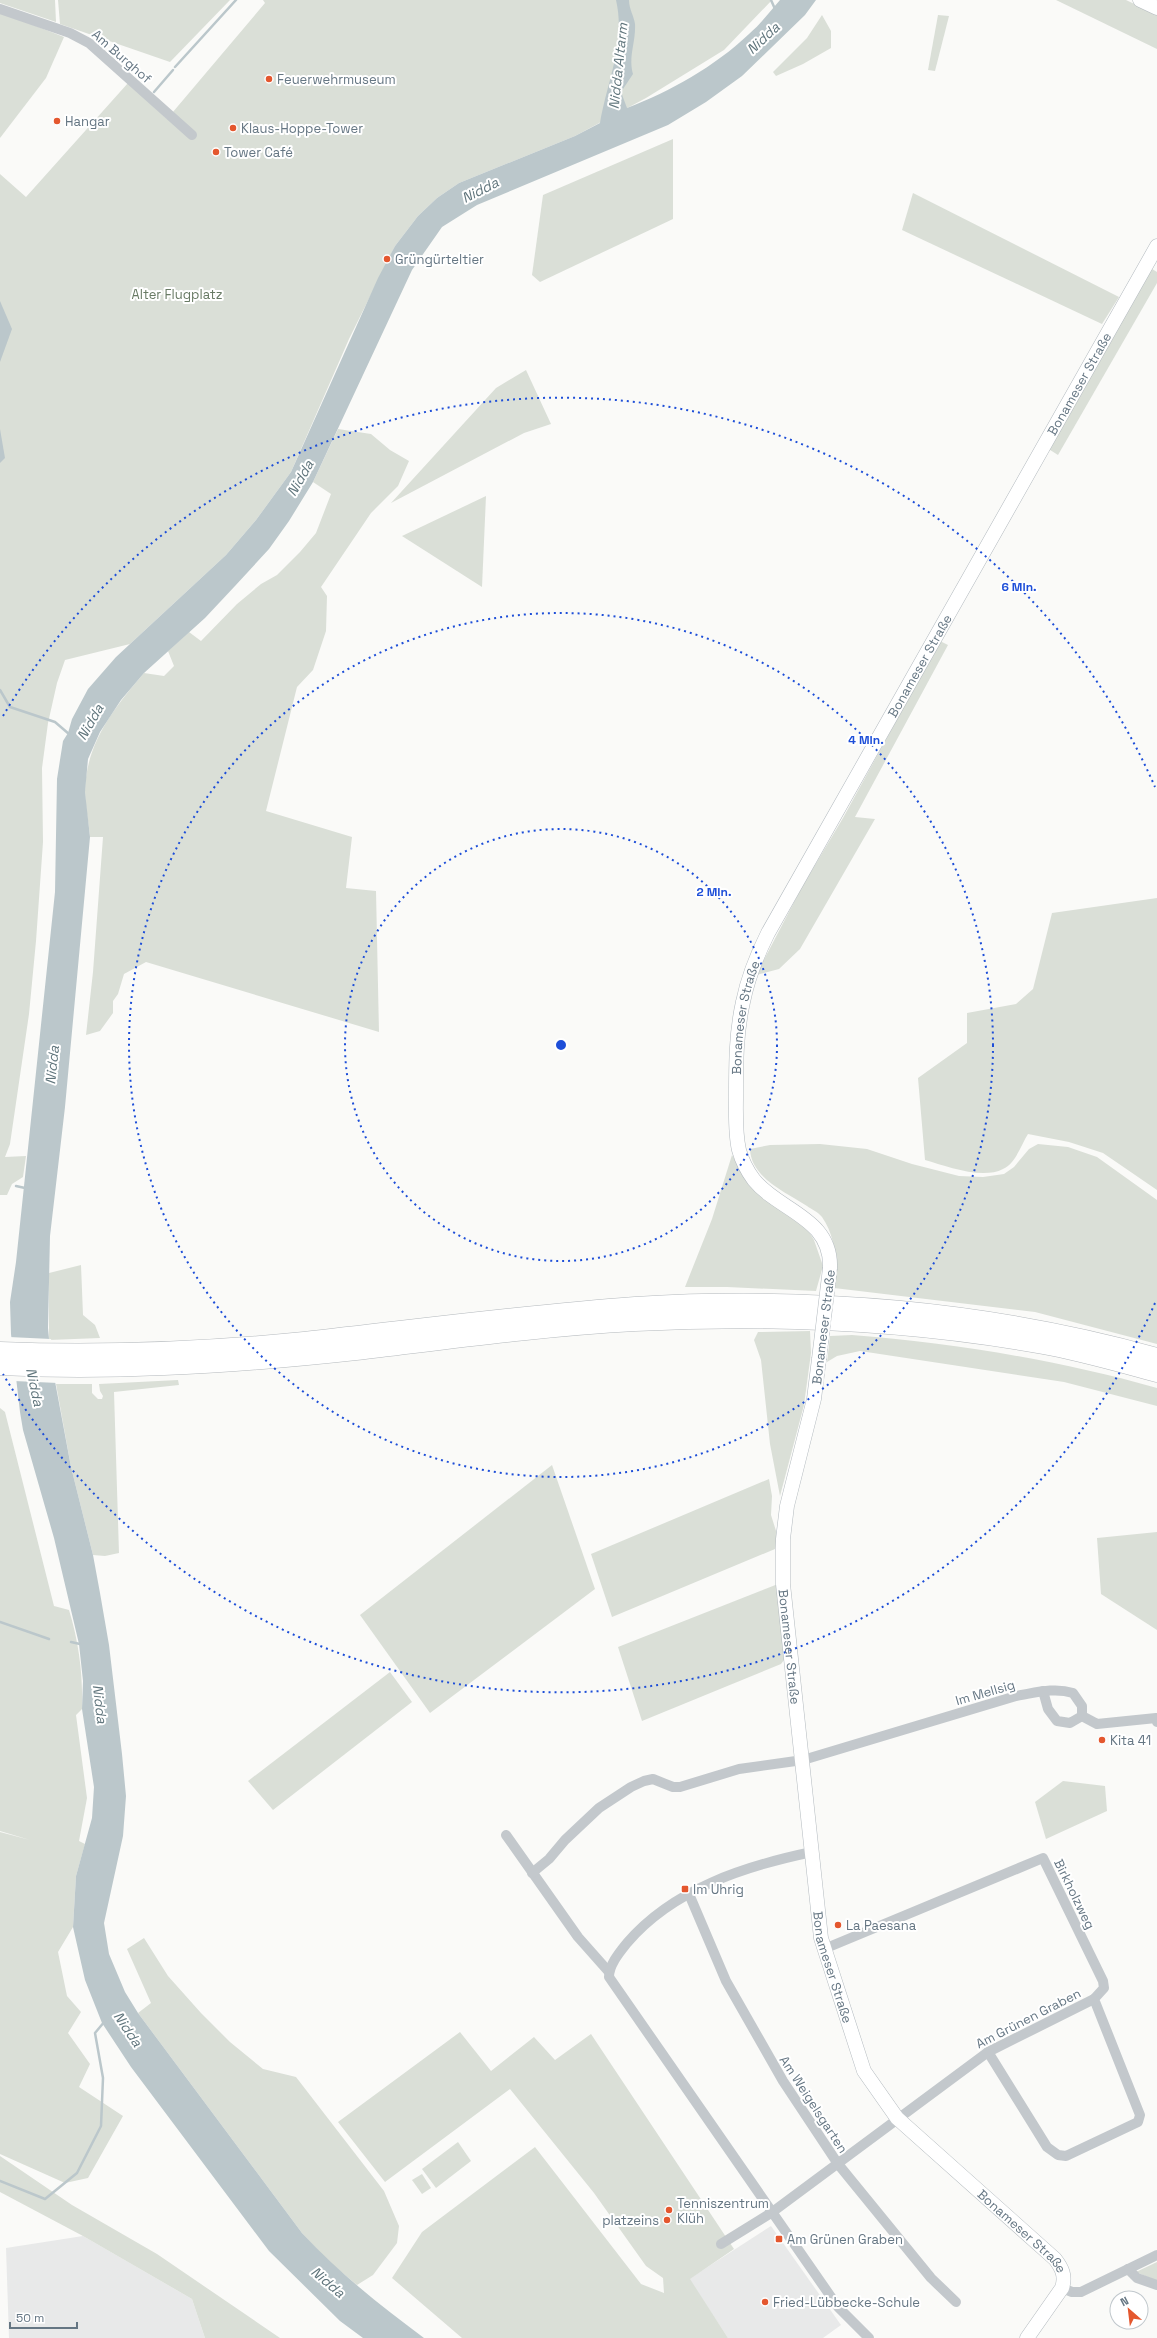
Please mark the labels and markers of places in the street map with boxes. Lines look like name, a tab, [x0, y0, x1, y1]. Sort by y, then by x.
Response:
place label: Feuerwehrmuseum	[277, 71, 396, 88]
marker: Feuerwehrmuseum	[264, 74, 274, 84]
place label: Hangar	[65, 113, 110, 130]
marker: Hangar	[52, 116, 62, 126]
place label: Klaus-Hoppe-Tower	[241, 120, 363, 137]
marker: Klaus-Hoppe-Tower	[228, 123, 238, 133]
place label: Tower Café	[224, 144, 293, 161]
marker: Tower Café	[211, 147, 221, 157]
place label: Grüngürteltier	[395, 251, 484, 268]
marker: Grüngürteltier	[382, 254, 392, 264]
centre of rings	[554, 1038, 568, 1052]
place label: Kita 41	[1110, 1732, 1151, 1749]
marker: Kita 41	[1097, 1735, 1107, 1745]
place label: Im Uhrig	[693, 1881, 744, 1898]
marker: Im Uhrig	[680, 1884, 690, 1894]
place label: La Paesana	[846, 1917, 917, 1934]
marker: La Paesana	[833, 1920, 843, 1930]
place label: Tenniszentrum Klüh	[677, 2195, 769, 2227]
marker: Tenniszentrum Klüh	[664, 2205, 674, 2215]
place label: platzeins	[602, 2212, 659, 2229]
marker: platzeins	[662, 2215, 672, 2225]
place label: Am Grünen Graben	[787, 2231, 903, 2248]
marker: Am Grünen Graben	[774, 2234, 784, 2244]
place label: Fried-Lübbecke-Schule	[773, 2294, 920, 2311]
marker: Fried-Lübbecke-Schule	[760, 2297, 770, 2307]

